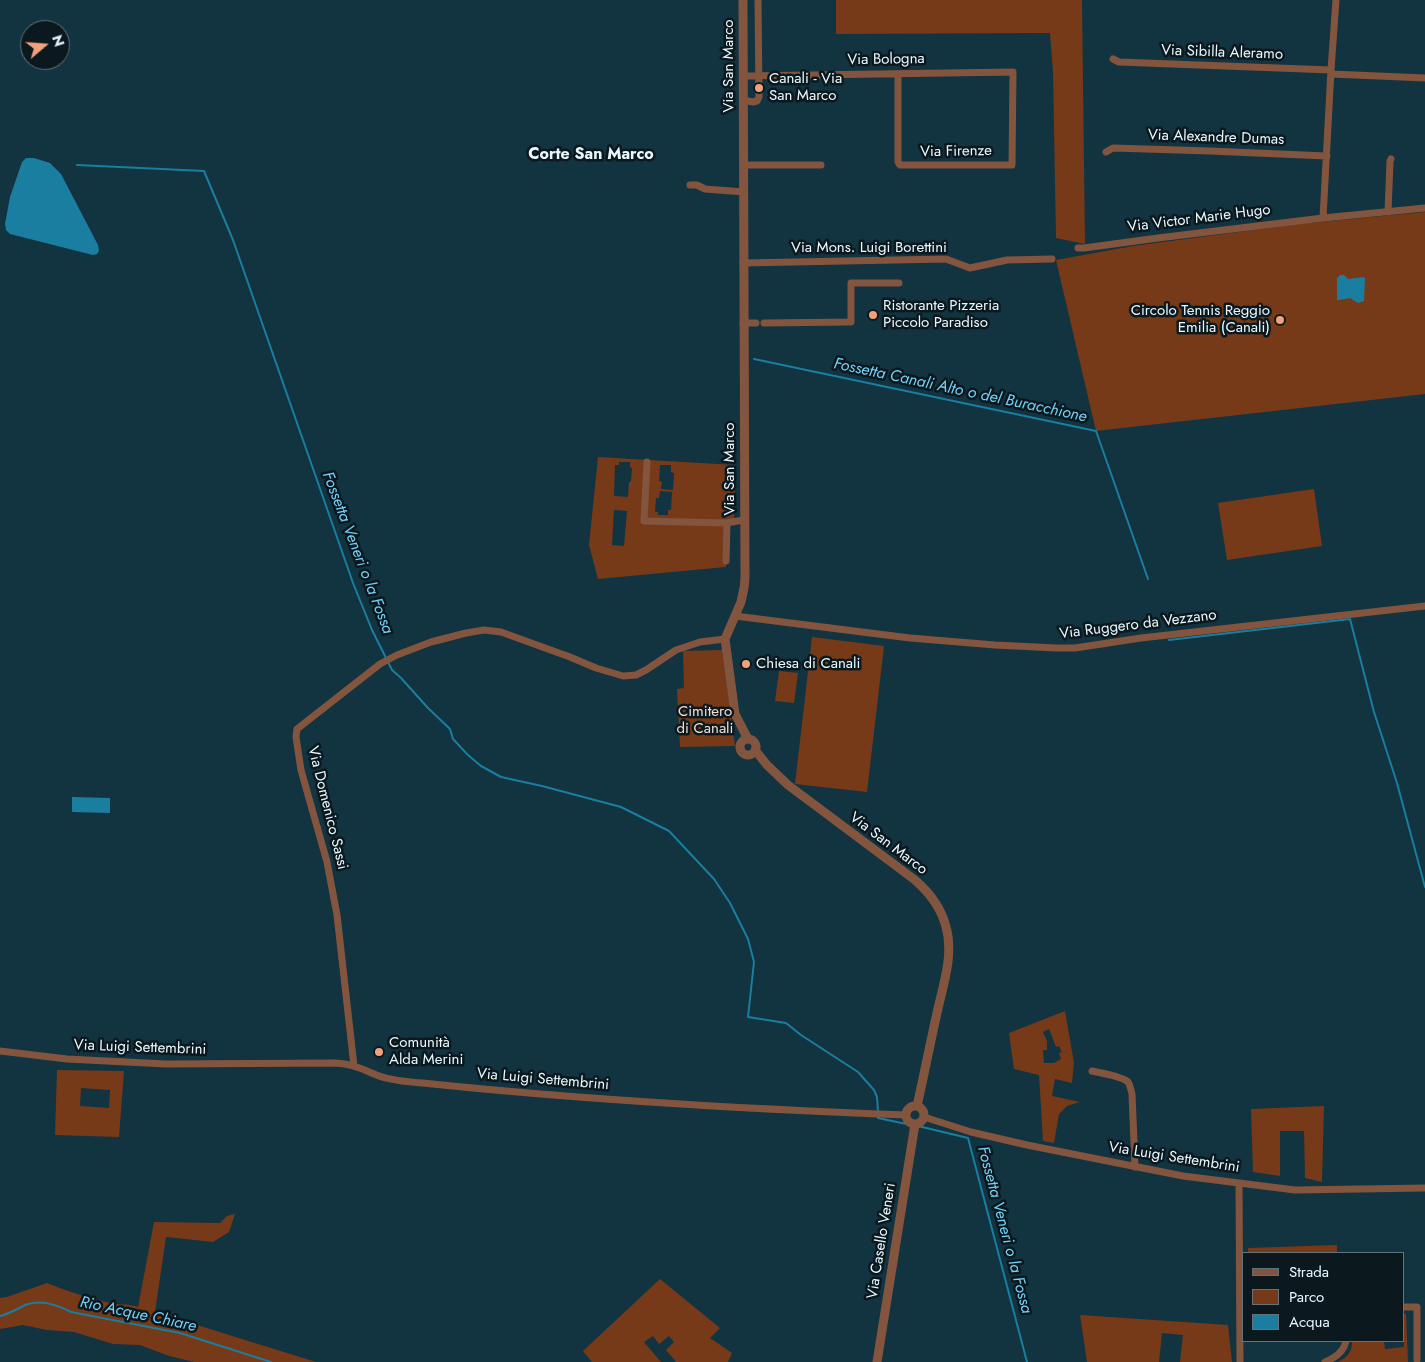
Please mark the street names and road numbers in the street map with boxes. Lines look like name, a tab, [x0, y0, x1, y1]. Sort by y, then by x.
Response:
street label: Via San Marco	[720, 20, 738, 112]
street label: Via Sibilla Aleramo	[1161, 42, 1283, 64]
street label: Via Bologna	[847, 50, 925, 70]
street label: Via Alexandre Dumas	[1147, 127, 1285, 149]
street label: Via Firenze	[920, 142, 992, 162]
street label: Via Victor Marie Hugo	[1126, 201, 1272, 237]
street label: Via Mons. Luigi Borettini	[791, 239, 947, 257]
street label: Via San Marco	[721, 423, 739, 515]
street label: Via Ruggero da Vezzano	[1058, 606, 1218, 644]
street label: Via Domenico Sassi	[303, 745, 351, 871]
street label: Via San Marco	[845, 809, 931, 879]
street label: Via Luigi Settembrini	[73, 1037, 207, 1059]
street label: Via Luigi Settembrini	[476, 1065, 610, 1095]
street label: Via Luigi Settembrini	[1107, 1139, 1241, 1177]
street label: Via Casello Veneri	[864, 1182, 900, 1300]

